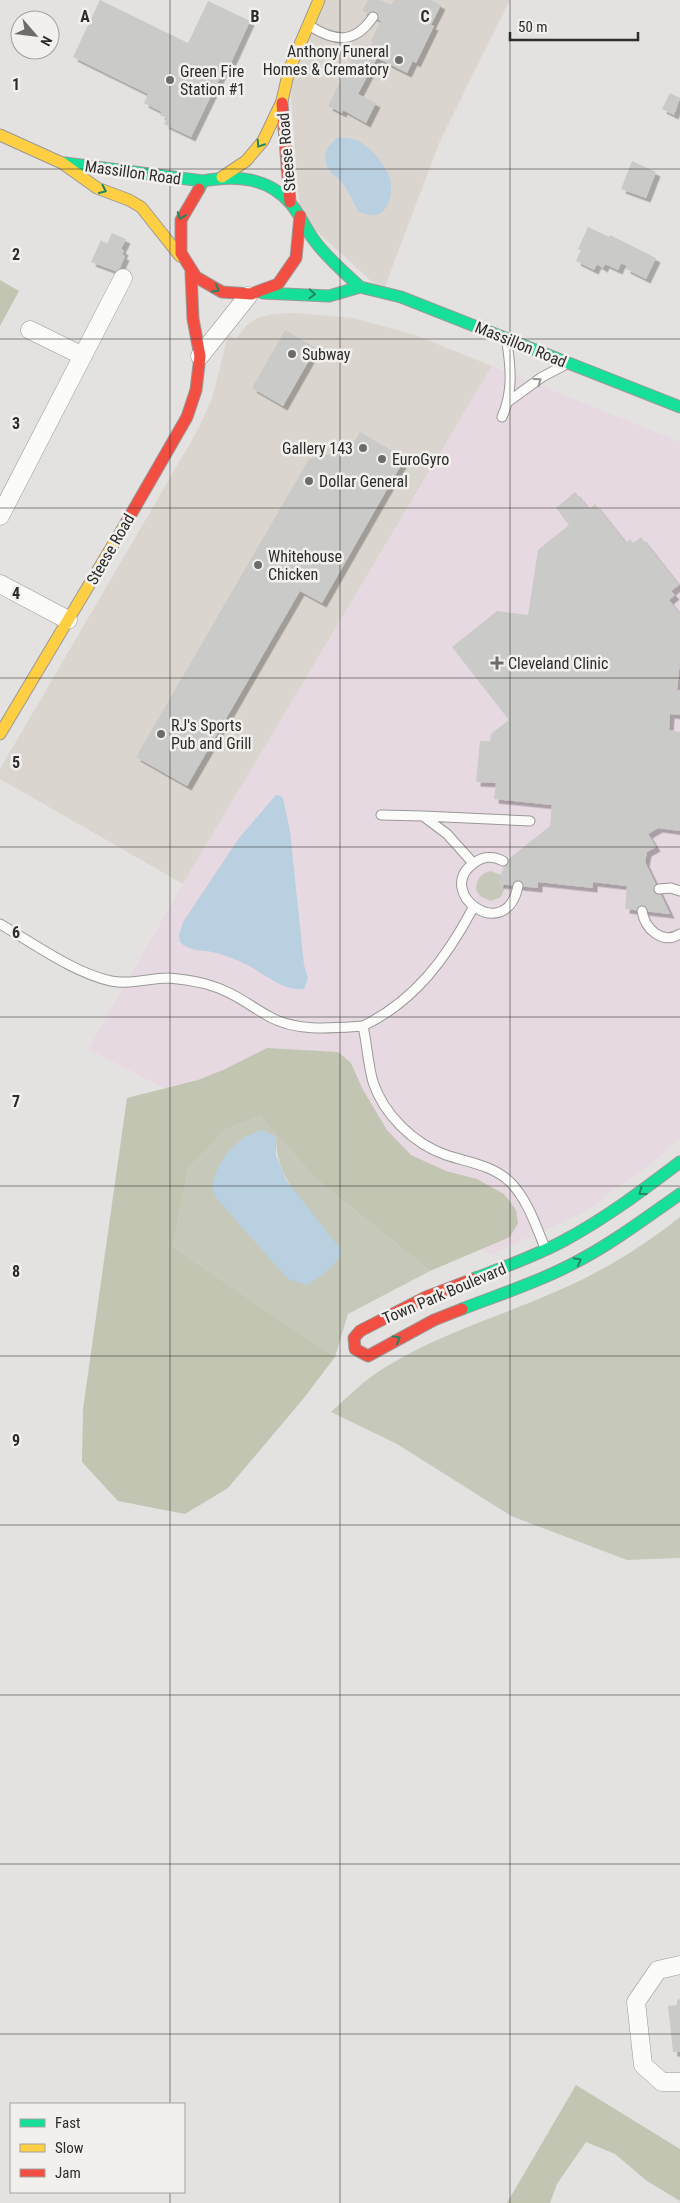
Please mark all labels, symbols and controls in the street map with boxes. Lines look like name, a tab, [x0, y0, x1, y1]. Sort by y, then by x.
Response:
text: A	[80, 7, 90, 26]
text: B	[251, 7, 260, 26]
text: C	[420, 7, 430, 26]
north arrow	[10, 10, 60, 60]
scale bar	[510, 10, 638, 42]
text: 50 m	[518, 18, 548, 36]
text: N	[37, 34, 56, 49]
place label: Anthony Funeral Homes & Crematory	[263, 42, 389, 79]
marker: Anthony Funeral Homes & Crematory	[393, 54, 405, 66]
place label: Green Fire Station #1	[180, 62, 245, 99]
marker: Green Fire Station #1	[164, 74, 176, 86]
text: 1	[12, 75, 20, 94]
street label: Steese Road	[274, 112, 299, 192]
one-way arrow	[257, 139, 266, 148]
street label: Massillon Road	[84, 156, 182, 189]
one-way arrow	[98, 184, 107, 194]
one-way arrow	[177, 212, 187, 220]
text: 2	[12, 245, 20, 264]
one-way arrow	[211, 283, 220, 293]
one-way arrow	[308, 289, 316, 300]
street label: Massillon Road	[472, 317, 569, 371]
place label: Subway	[302, 345, 351, 364]
marker: Subway	[286, 348, 298, 360]
one-way arrow	[532, 378, 542, 387]
text: 3	[12, 414, 20, 433]
place label: Gallery 143	[282, 439, 353, 458]
marker: Gallery 143	[357, 442, 369, 454]
place label: EuroGyro	[392, 450, 449, 469]
marker: EuroGyro	[376, 453, 388, 465]
place label: Dollar General	[319, 472, 408, 491]
marker: Dollar General	[303, 475, 315, 487]
street label: Steese Road	[83, 510, 138, 588]
place label: Whitehouse Chicken	[268, 547, 342, 584]
marker: Whitehouse Chicken	[252, 559, 264, 571]
text: 4	[12, 584, 20, 603]
place label: Cleveland Clinic	[508, 654, 608, 673]
marker: Cleveland Clinic	[490, 656, 504, 670]
place label: RJ's Sports Pub and Grill	[171, 716, 252, 753]
marker: RJ's Sports Pub and Grill	[155, 728, 167, 740]
text: 5	[12, 753, 20, 772]
text: 6	[12, 923, 20, 942]
text: 7	[12, 1092, 20, 1111]
one-way arrow	[638, 1186, 648, 1195]
one-way arrow	[573, 1257, 582, 1267]
street label: Town Park Boulevard	[380, 1259, 509, 1328]
text: 8	[12, 1262, 20, 1281]
one-way arrow	[392, 1336, 401, 1346]
text: 9	[12, 1431, 20, 1450]
legend	[10, 2103, 185, 2193]
text: Fast	[55, 2114, 80, 2132]
text: Slow	[55, 2139, 84, 2157]
text: Jam	[55, 2164, 81, 2182]

